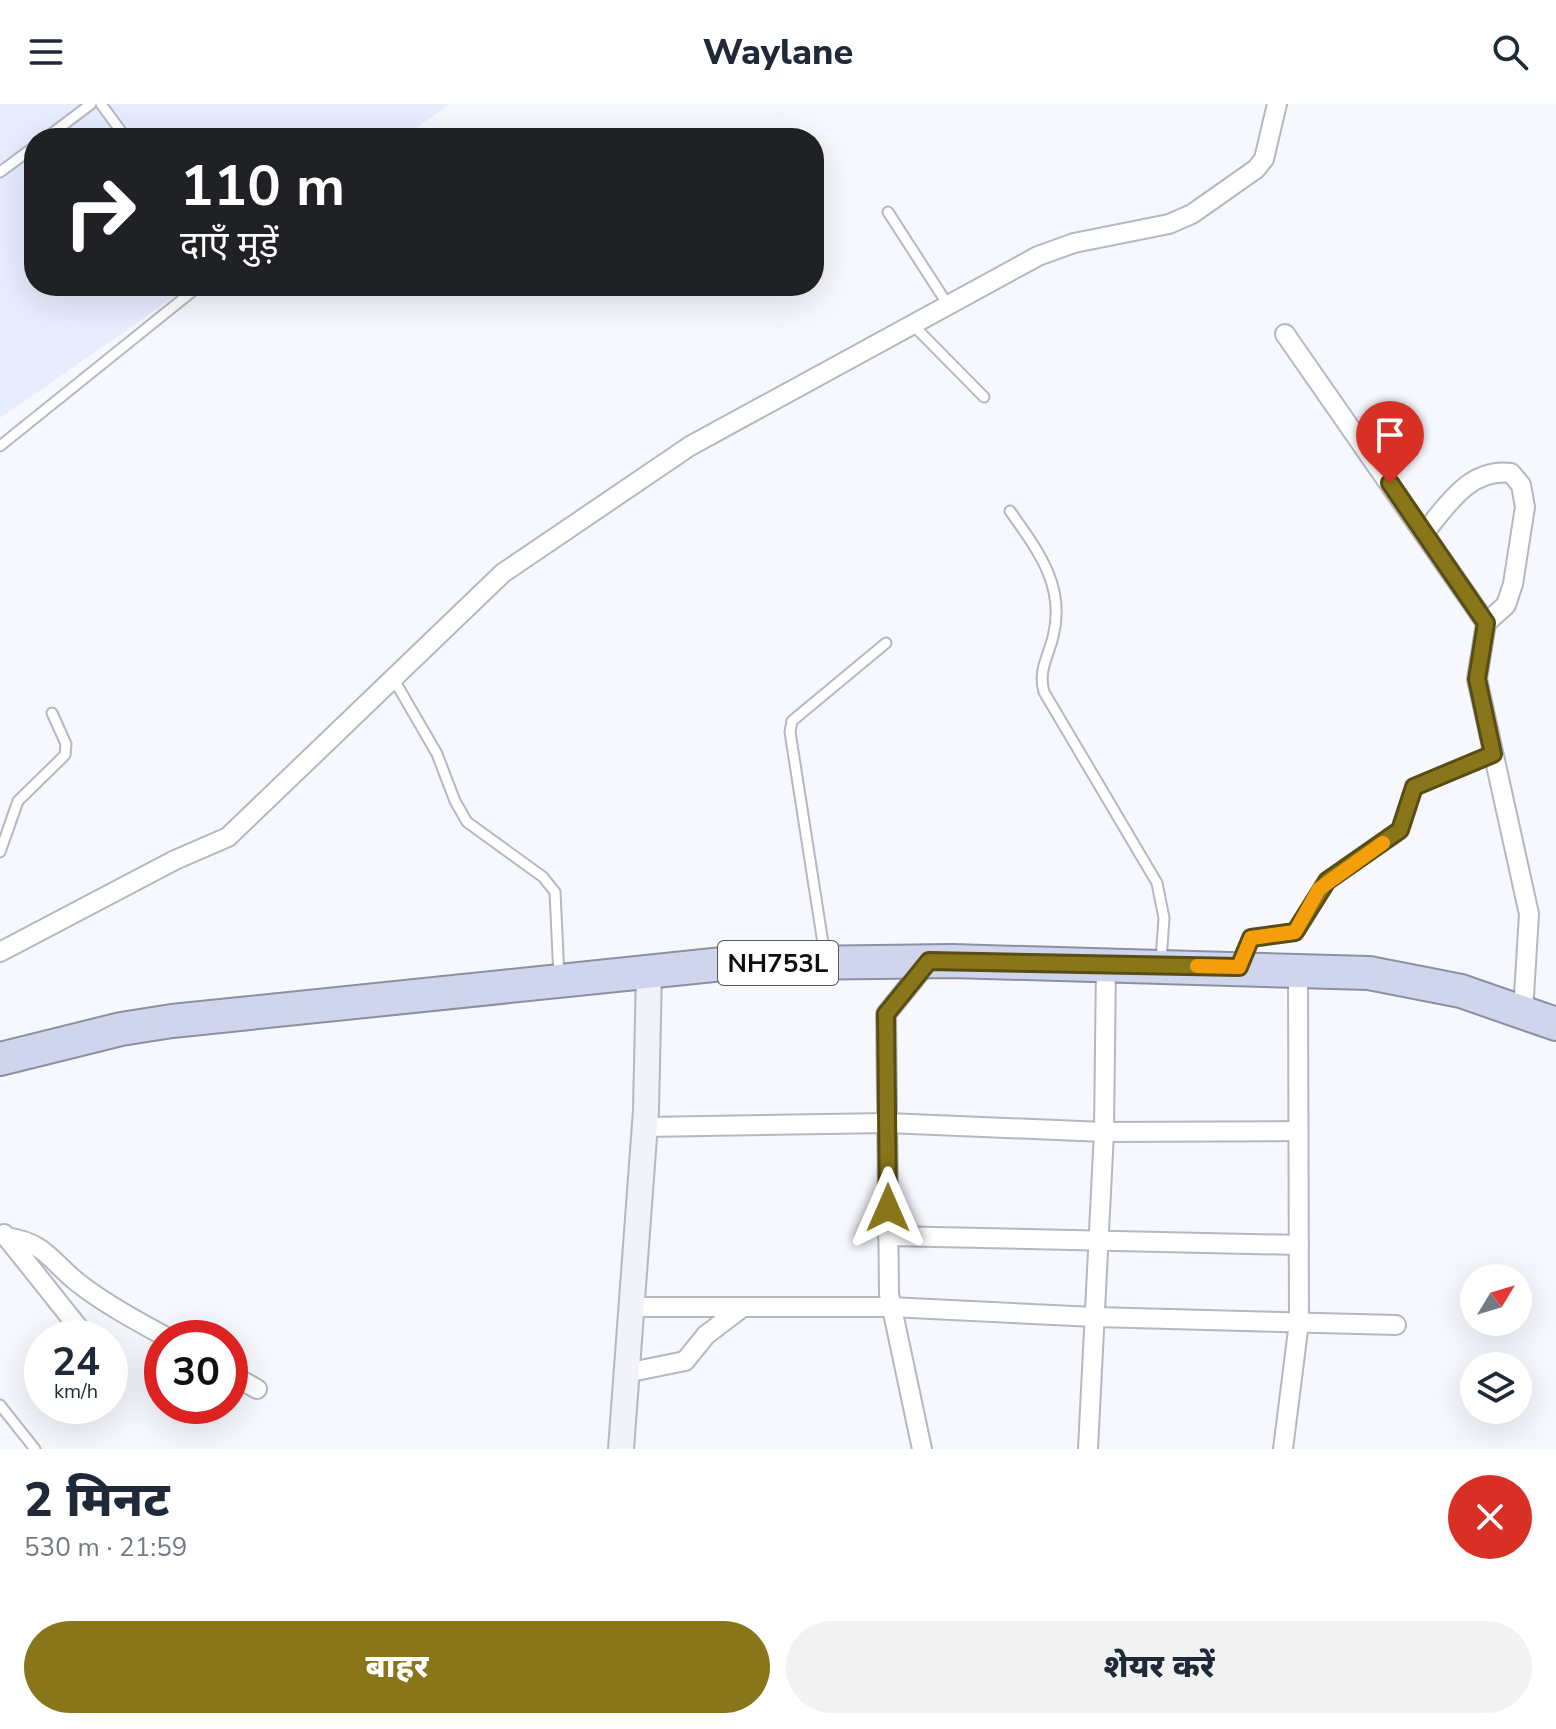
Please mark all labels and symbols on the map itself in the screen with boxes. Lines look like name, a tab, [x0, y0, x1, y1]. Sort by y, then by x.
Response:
pin	[1356, 401, 1424, 483]
road number: NH753L	[718, 941, 838, 985]
position arrow	[846, 1166, 930, 1250]
north arrow	[1460, 1264, 1532, 1336]
speed limit sign: 30	[144, 1320, 248, 1424]

